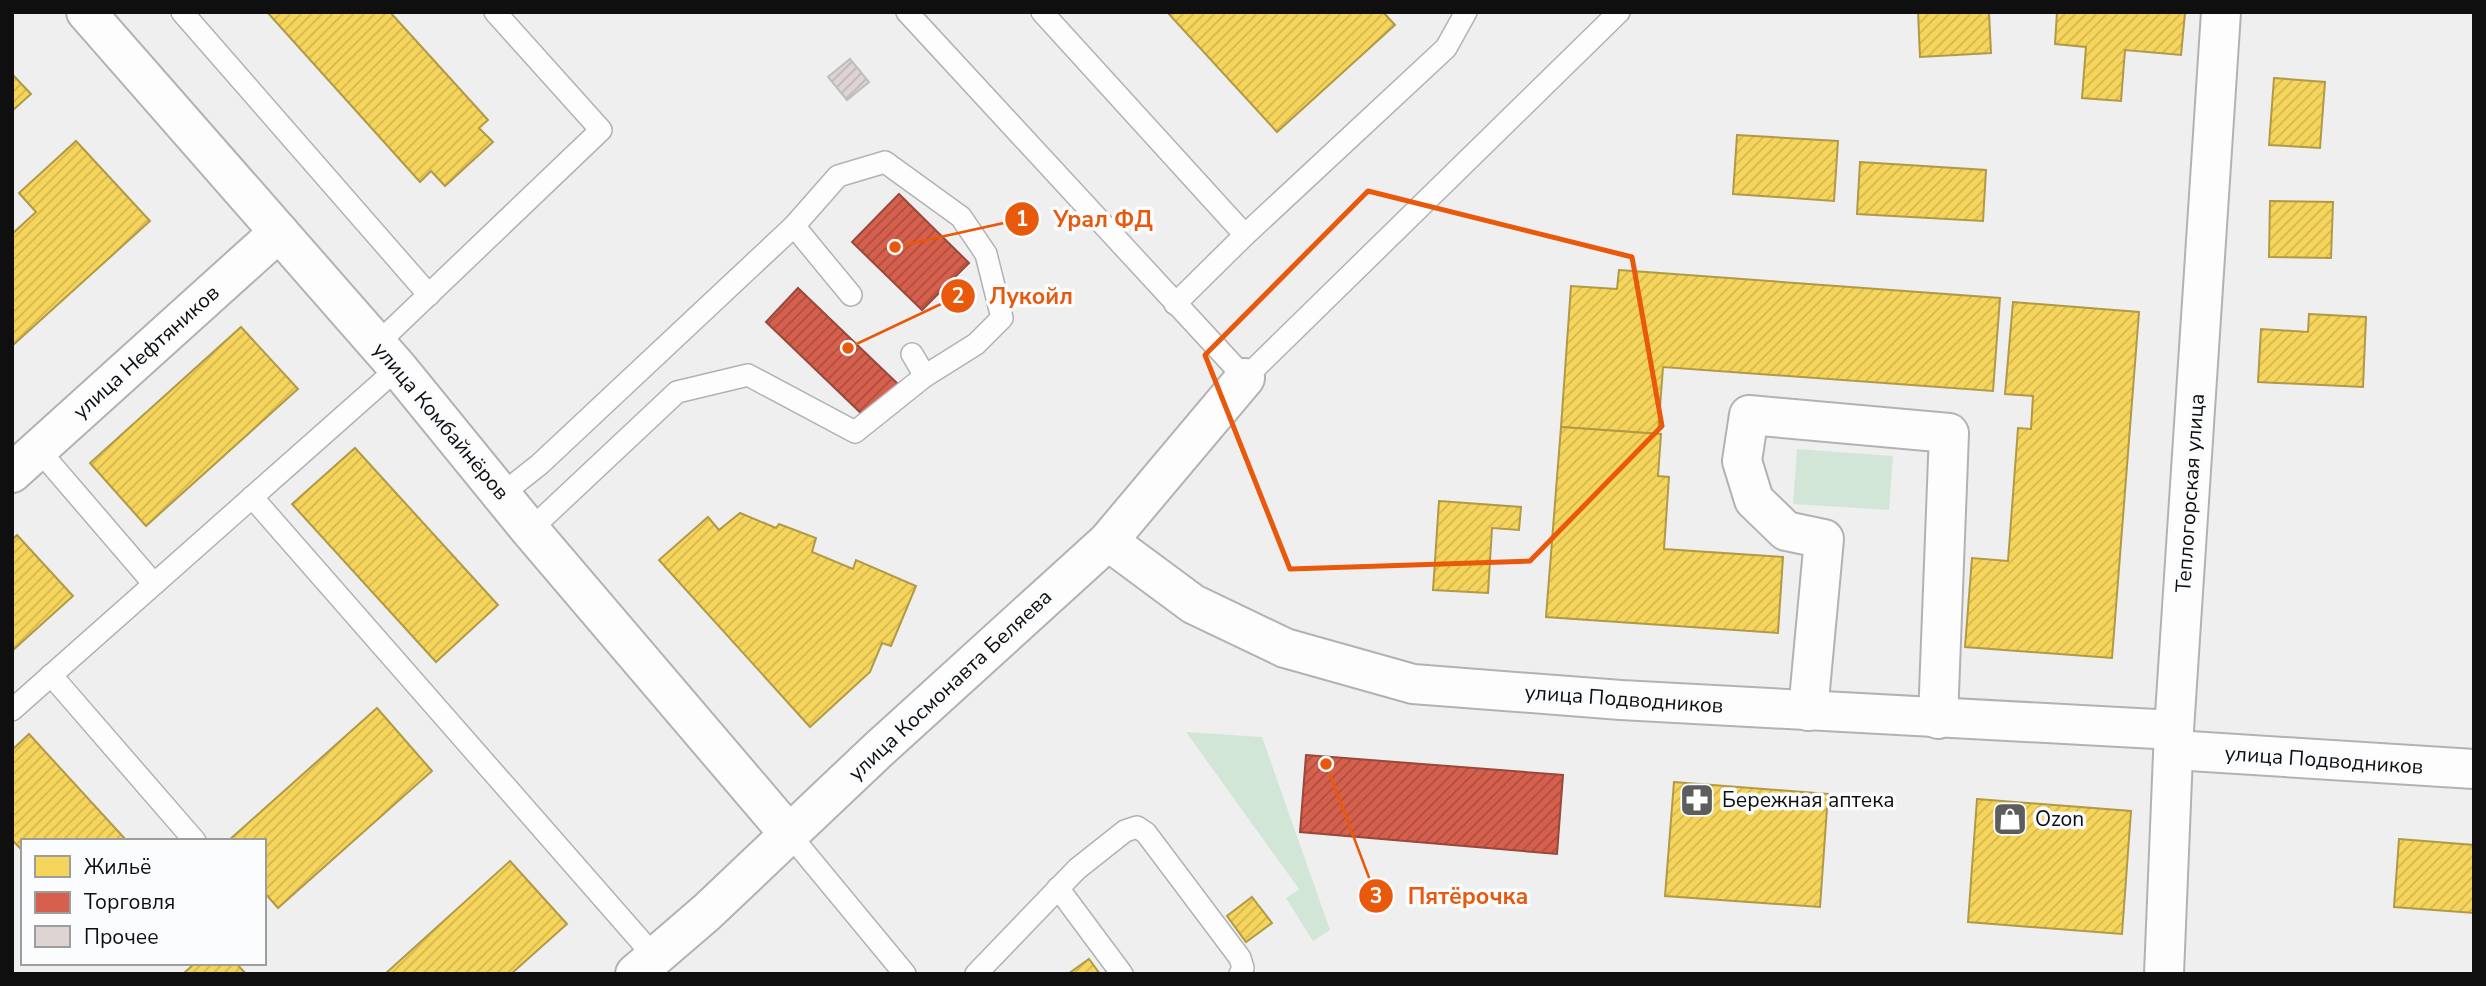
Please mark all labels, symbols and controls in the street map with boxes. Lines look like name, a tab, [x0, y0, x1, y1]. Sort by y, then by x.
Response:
callout: Урал ФД	[1004, 197, 1167, 241]
text: Урал ФД	[1052, 204, 1153, 235]
text: 1	[1016, 205, 1028, 233]
callout: Лукойл	[940, 274, 1087, 318]
street label: улица Нефтяников	[67, 279, 225, 425]
text: Лукойл	[989, 281, 1073, 312]
text: 2	[952, 282, 964, 310]
street label: улица Комбайнёров	[367, 336, 515, 506]
street label: Теплогорская улица	[2169, 392, 2211, 594]
street label: улица Космонавта Беляева	[842, 583, 1058, 787]
street label: улица Подводников	[1524, 678, 1724, 720]
street label: улица Подводников	[2224, 739, 2424, 781]
pharmacy icon: Бережная аптека	[1678, 781, 1716, 819]
place label: Бережная аптека	[1722, 786, 1895, 814]
shop icon: Ozon	[1991, 800, 2029, 838]
place label: Ozon	[2035, 805, 2084, 833]
legend	[21, 839, 266, 965]
text: Жильё	[84, 853, 151, 881]
callout: Пятёрочка	[1359, 874, 1543, 918]
text: Пятёрочка	[1408, 881, 1528, 912]
text: 3	[1370, 882, 1382, 910]
text: Торговля	[84, 888, 175, 916]
text: Прочее	[84, 923, 159, 951]

